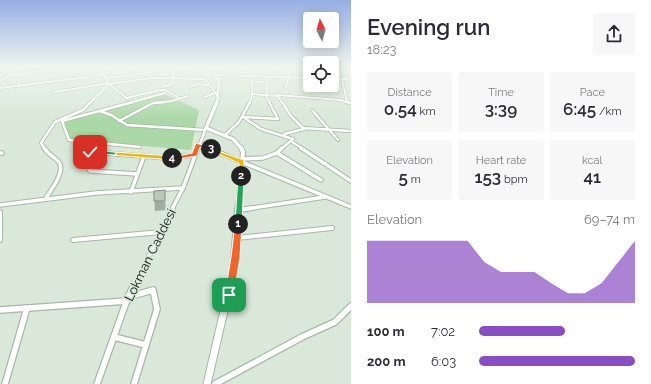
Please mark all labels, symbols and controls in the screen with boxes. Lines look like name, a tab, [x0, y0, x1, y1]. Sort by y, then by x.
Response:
north arrow	[303, 12, 339, 48]
map controls	[303, 12, 339, 92]
button: share	[593, 13, 635, 55]
text: Evening run	[367, 14, 490, 40]
text: 18:23	[367, 42, 396, 57]
button: locate	[303, 56, 339, 92]
text: Distance	[388, 86, 432, 99]
text: Time	[488, 86, 514, 99]
text: Pace	[580, 86, 605, 99]
text: 0.54	[384, 99, 417, 119]
text: 3:39	[485, 99, 517, 119]
text: 6:45	[563, 99, 596, 119]
text: km	[417, 105, 436, 118]
text: /km	[596, 105, 622, 118]
pin	[73, 135, 107, 169]
pin: 3	[201, 139, 221, 159]
icon: check	[79, 141, 101, 163]
text: 3	[208, 142, 214, 155]
pin: 4	[162, 148, 182, 168]
text: 4	[169, 151, 175, 164]
text: Elevation	[386, 154, 433, 167]
text: Heart rate	[476, 154, 526, 167]
text: kcal	[582, 154, 603, 167]
pin: 2	[231, 166, 251, 186]
text: 5	[399, 167, 408, 187]
text: 153	[474, 167, 501, 187]
text: 41	[584, 167, 601, 187]
text: 2	[238, 169, 244, 182]
text: m	[408, 173, 421, 186]
text: bpm	[501, 173, 528, 186]
street label: Lokman Caddesi	[121, 206, 179, 304]
text: Elevation	[367, 212, 422, 227]
text: 69–74 m	[584, 212, 635, 227]
pin: 1	[228, 214, 248, 234]
text: 1	[235, 217, 241, 230]
pin	[212, 278, 246, 312]
icon: arrive	[218, 284, 240, 306]
text: 100 m	[367, 324, 405, 339]
text: 7:02	[431, 324, 455, 339]
text: 200 m	[367, 354, 406, 369]
text: 6:03	[431, 354, 456, 369]

